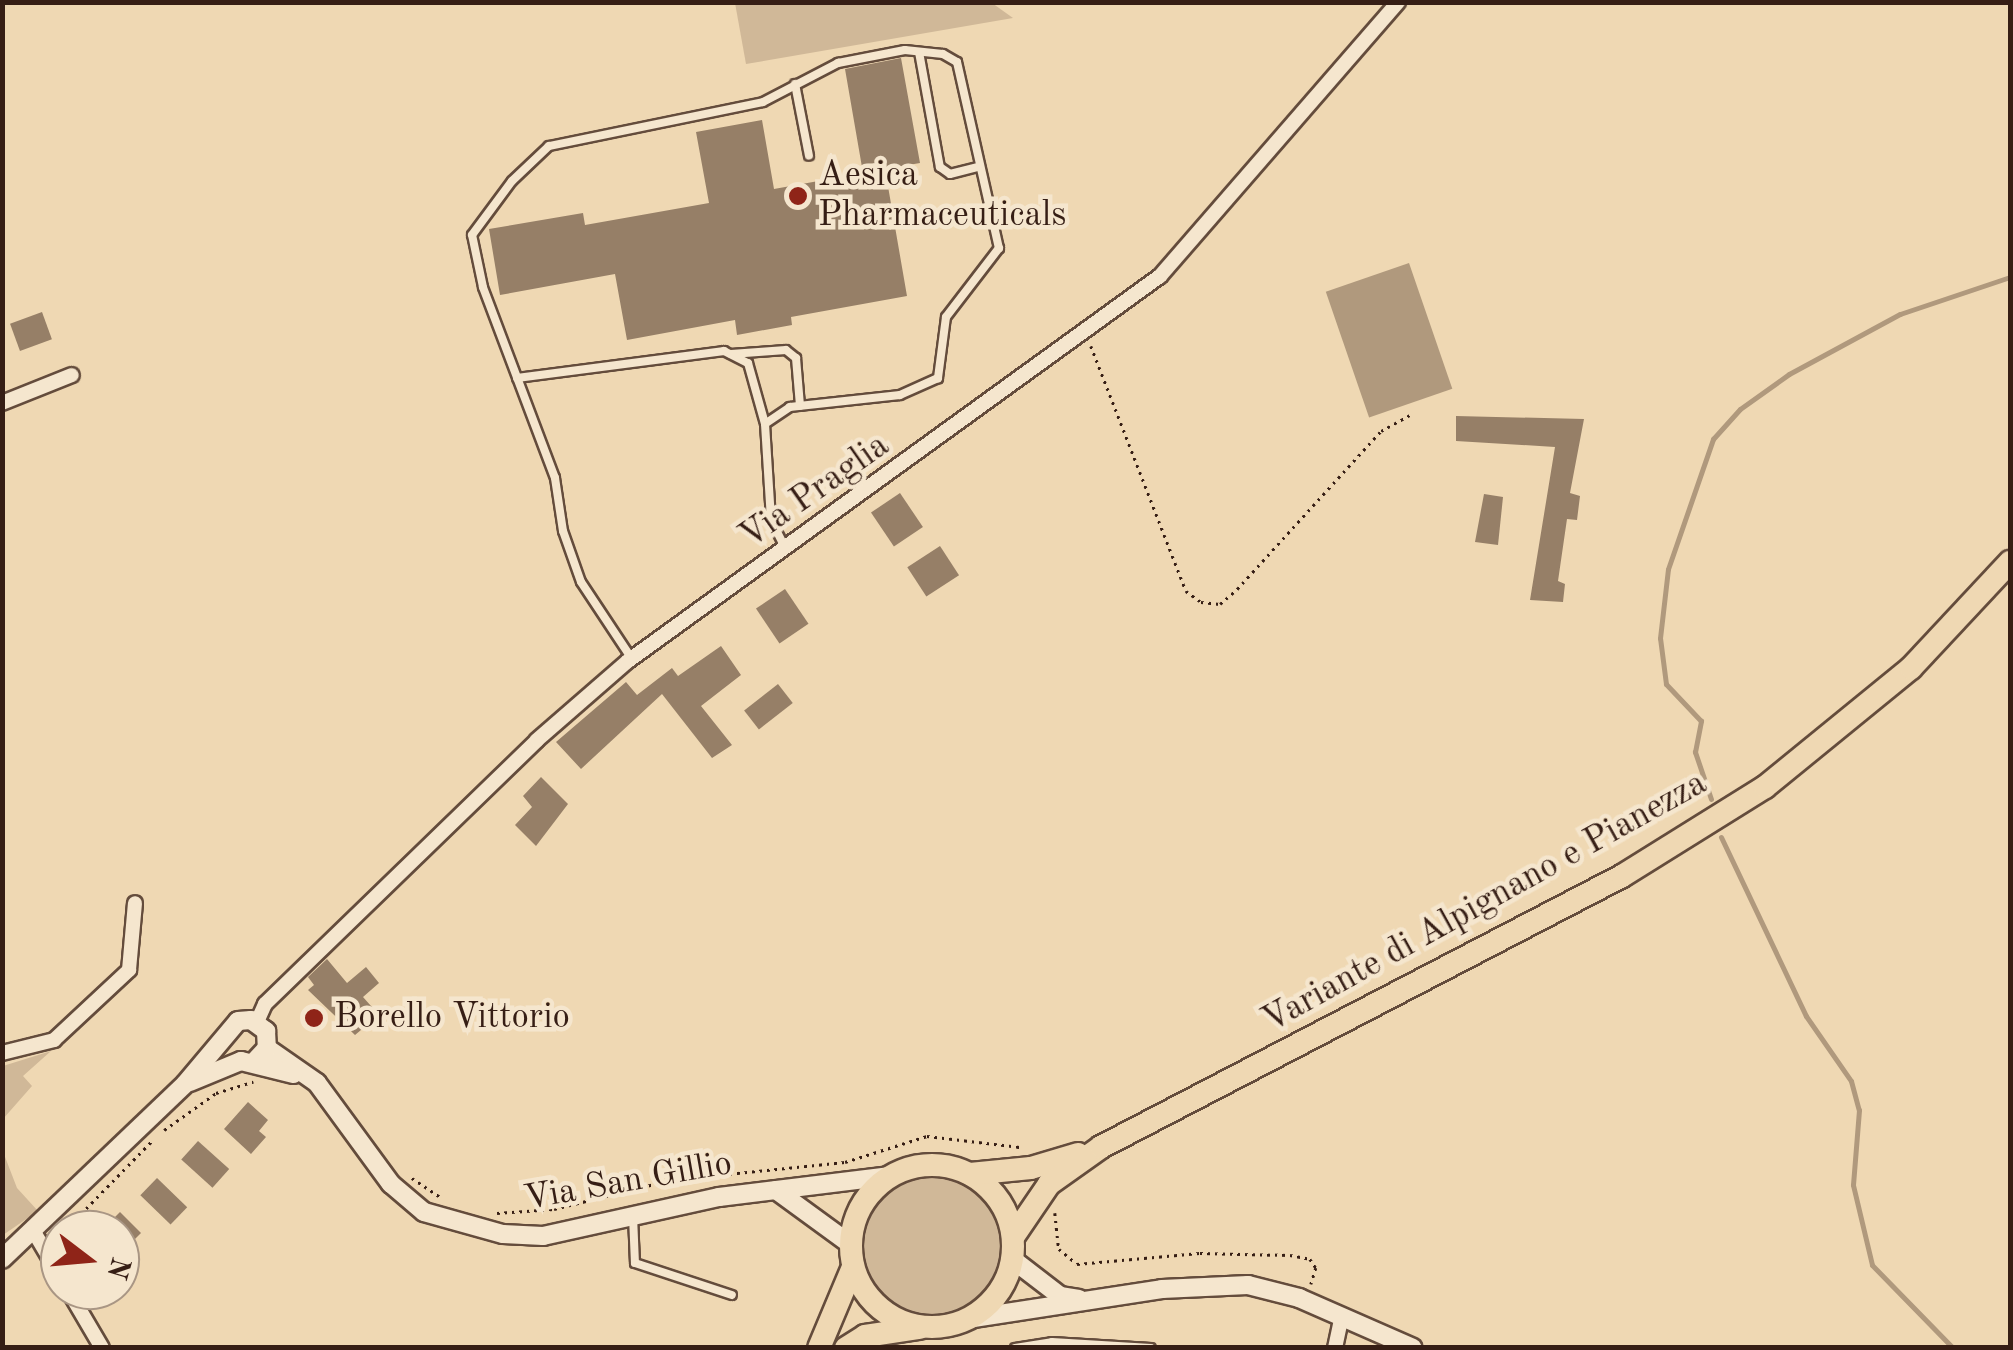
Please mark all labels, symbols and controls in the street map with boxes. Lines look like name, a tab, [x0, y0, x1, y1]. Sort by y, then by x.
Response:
place label: Aesica Pharmaceuticals	[818, 155, 1066, 237]
marker: Aesica Pharmaceuticals	[787, 185, 809, 207]
street label: Via Praglia	[732, 425, 898, 559]
street label: Variante di Alpignano e Pianezza	[1255, 763, 1715, 1043]
place label: Borello Vittorio	[334, 997, 570, 1039]
marker: Borello Vittorio	[303, 1007, 325, 1029]
street label: Via San Gillio	[521, 1143, 735, 1221]
north arrow	[40, 1210, 140, 1310]
text: N	[101, 1254, 133, 1282]

